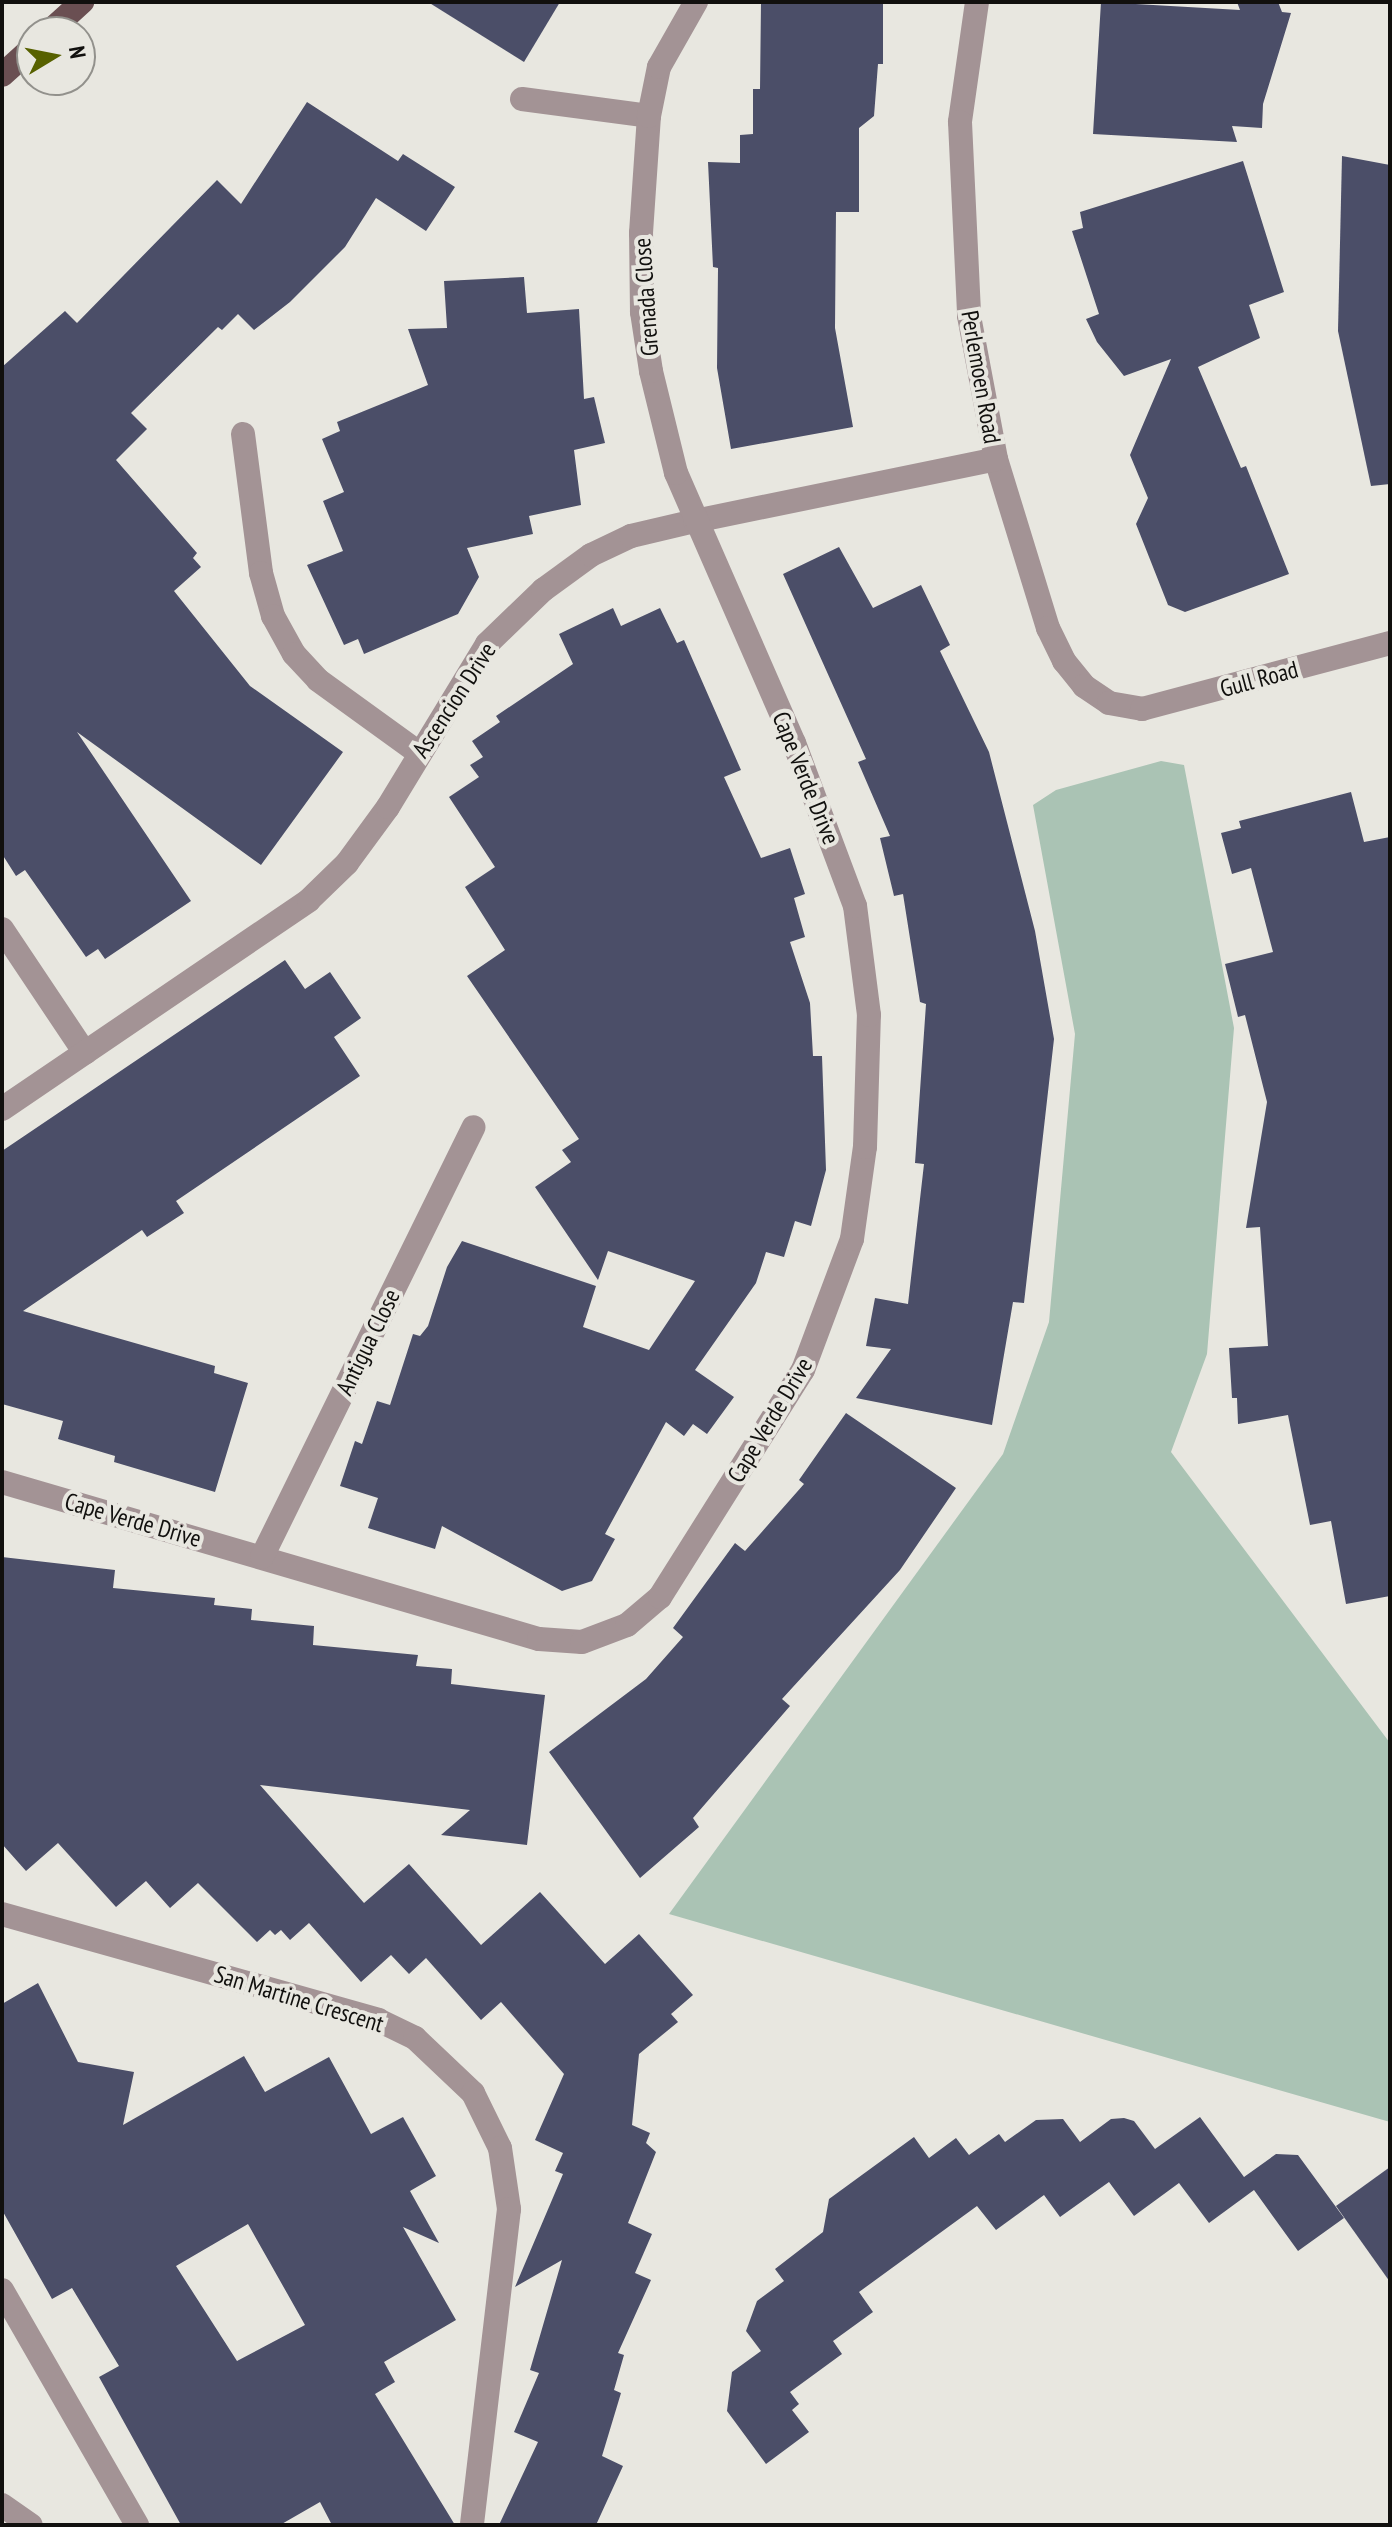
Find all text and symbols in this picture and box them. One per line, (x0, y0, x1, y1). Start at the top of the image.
north arrow (16, 16, 96, 96)
text: N (63, 44, 92, 60)
street label: Grenada Close (628, 237, 664, 357)
street label: Perlemoen Road (955, 308, 1007, 446)
street label: Ascencion Drive (406, 637, 502, 763)
street label: Gull Road (1217, 655, 1301, 703)
street label: Cape Verde Drive (766, 707, 846, 849)
street label: Antigua Close (330, 1284, 406, 1400)
street label: Cape Verde Drive (721, 1352, 819, 1488)
street label: Cape Verde Drive (61, 1487, 205, 1553)
street label: San Martine Crescent (211, 1960, 387, 2038)

